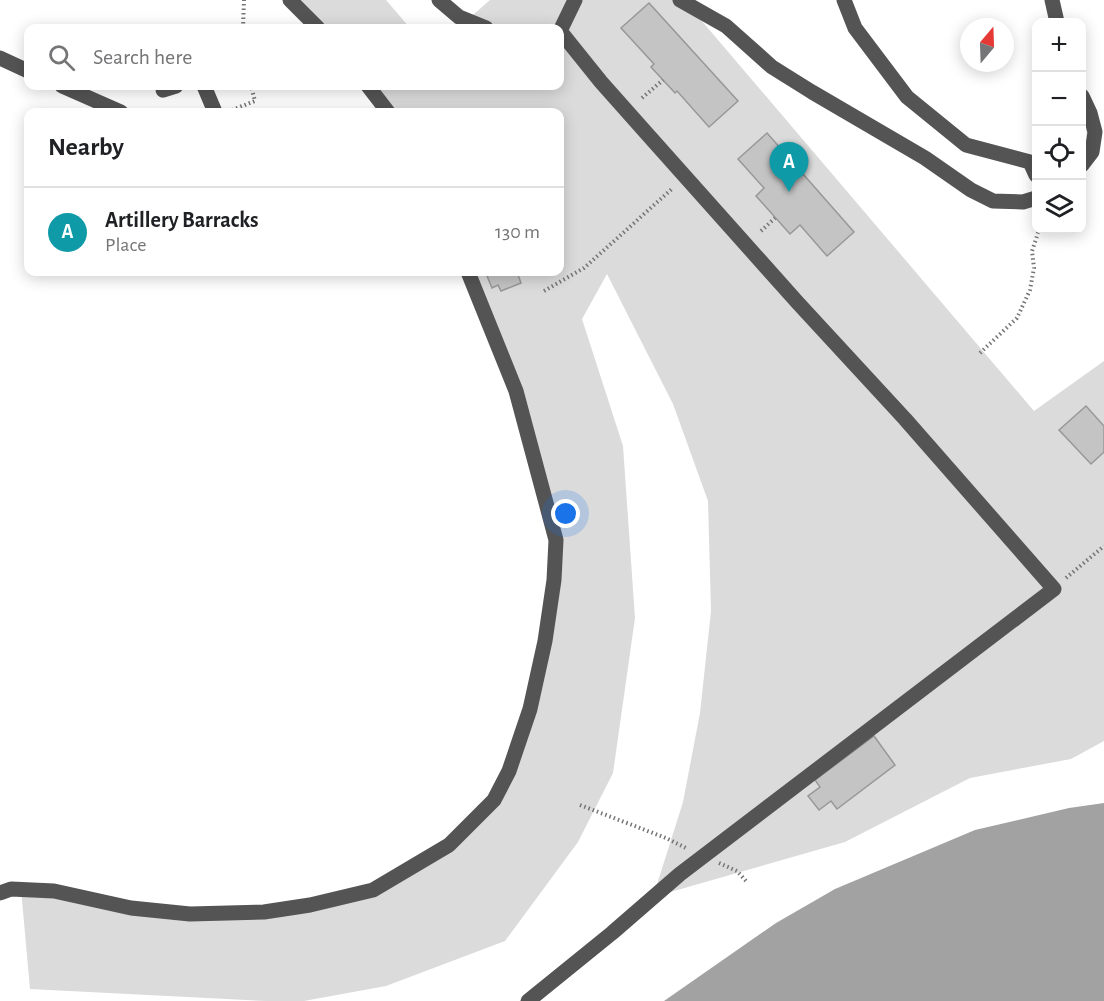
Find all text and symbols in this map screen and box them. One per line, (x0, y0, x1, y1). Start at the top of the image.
north arrow (960, 18, 1014, 72)
map controls (1032, 18, 1086, 234)
button: + (1032, 18, 1086, 72)
search box (24, 24, 564, 90)
icon: search (45, 41, 78, 74)
text: Search here (93, 46, 192, 68)
button: − (1032, 72, 1086, 126)
button: locate (1032, 126, 1086, 180)
text: Nearby (48, 134, 124, 160)
pin: A (770, 142, 808, 192)
button: layers (1032, 180, 1086, 234)
text: Artillery Barracks (105, 209, 258, 231)
text: A (62, 222, 74, 242)
text: 130 m (495, 222, 540, 242)
text: Place (105, 235, 146, 255)
your location (551, 499, 580, 528)

